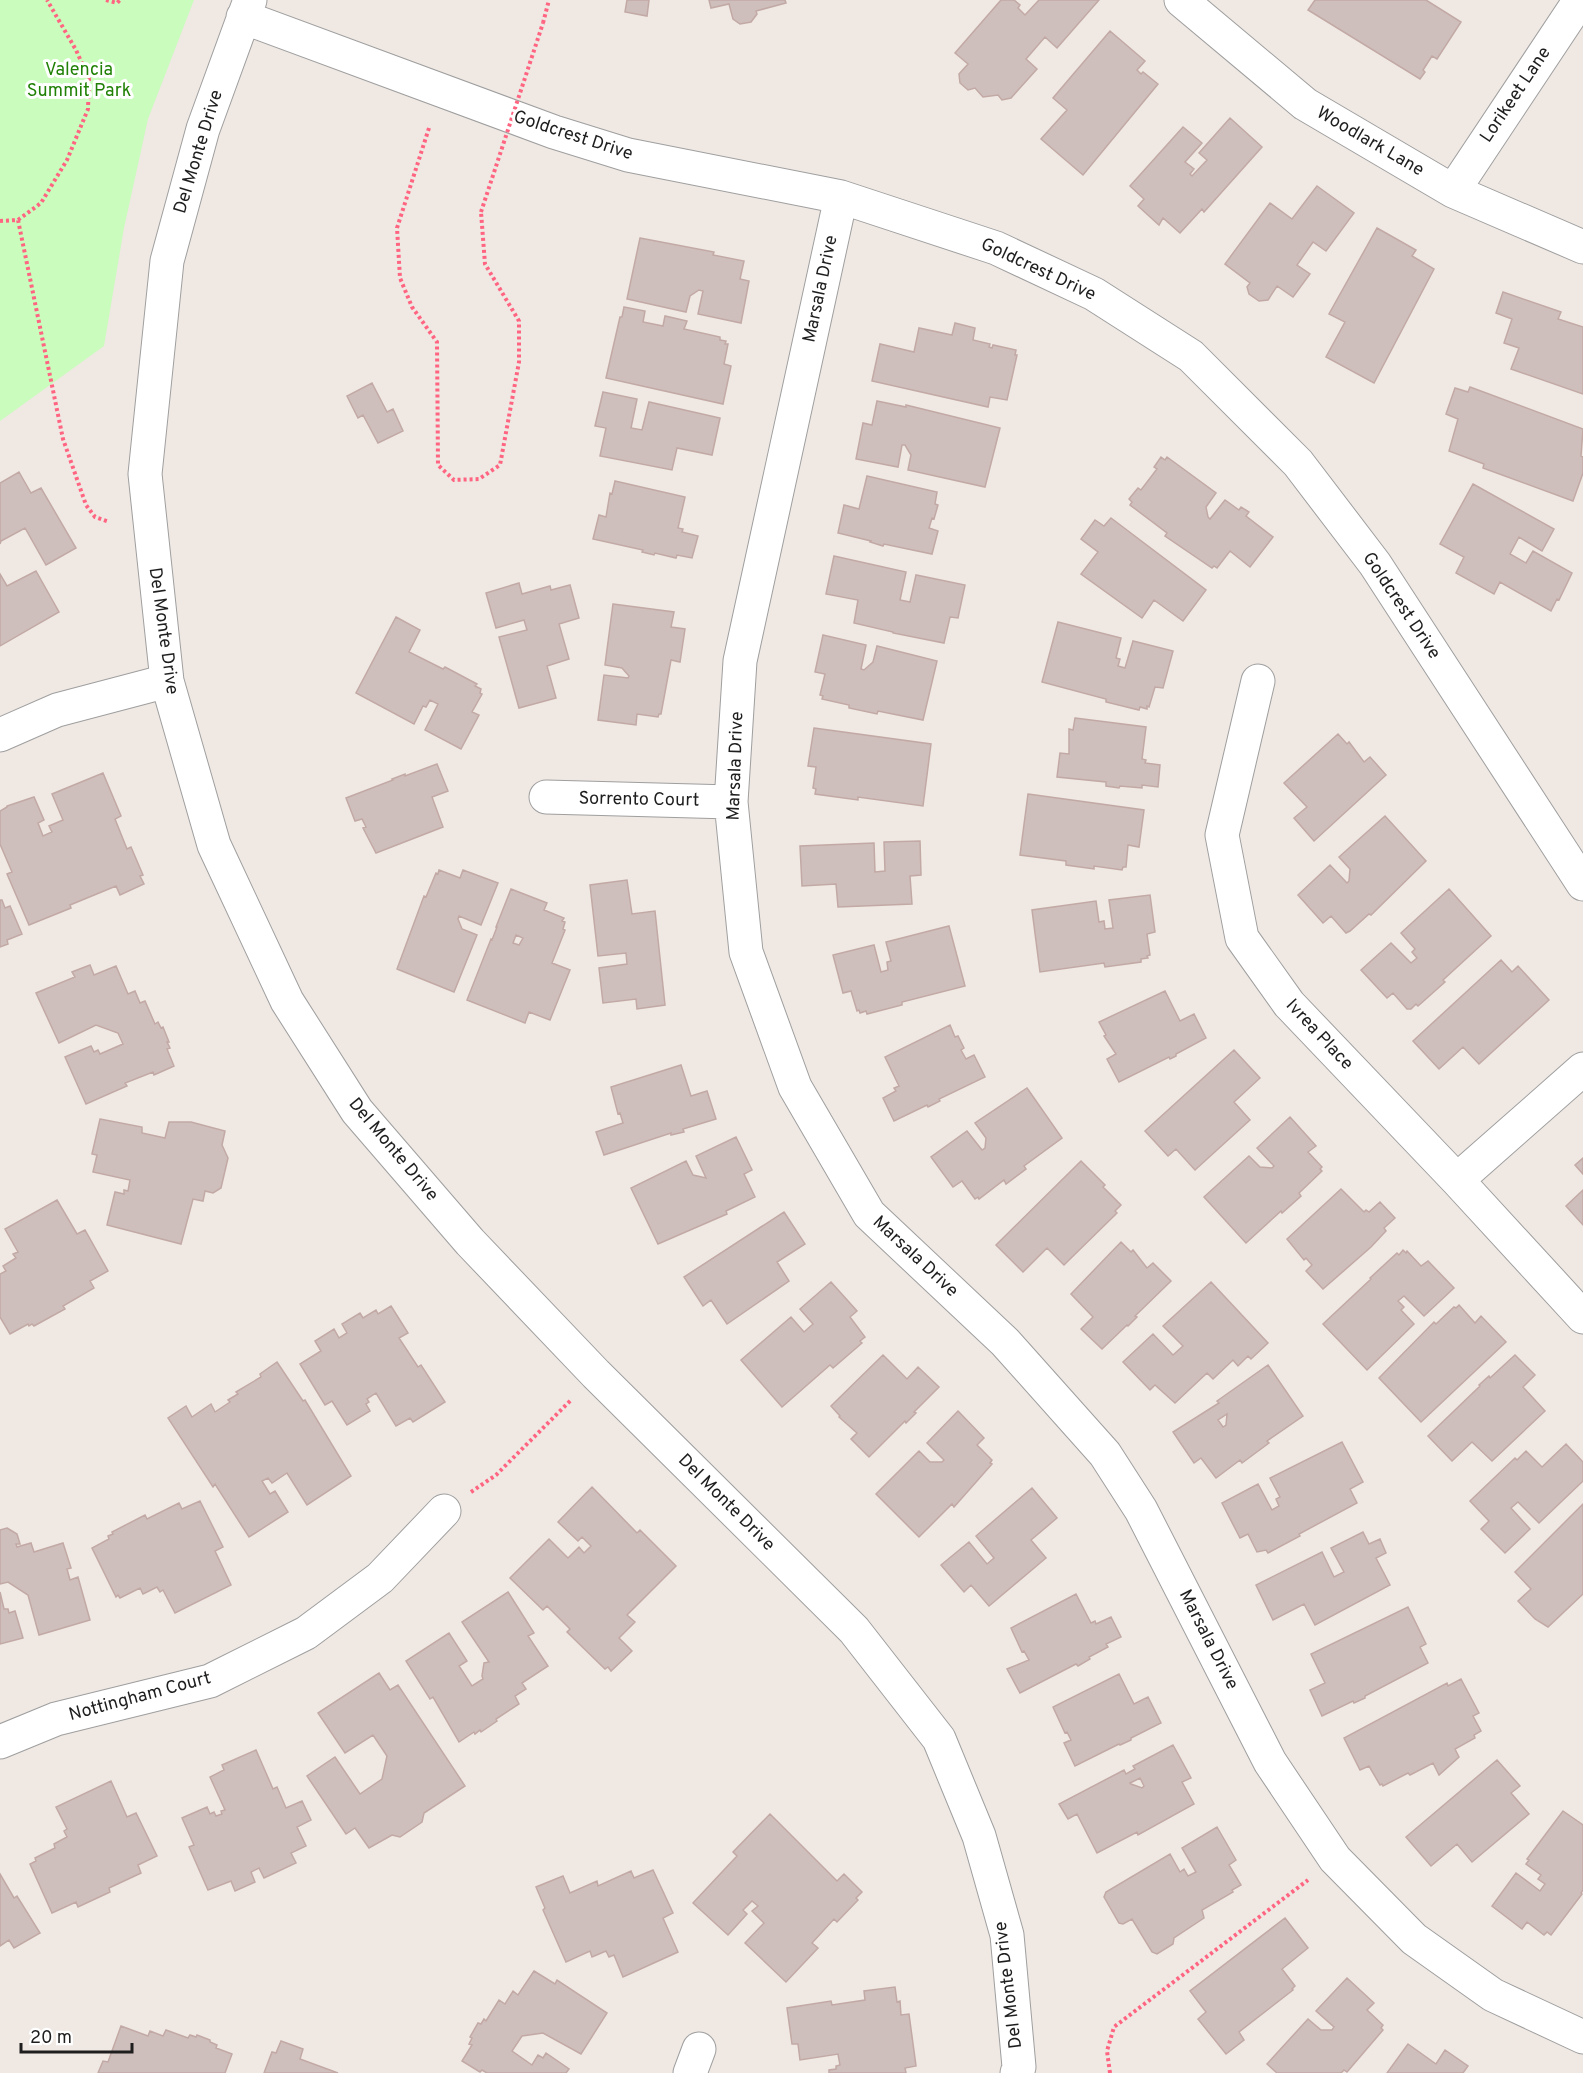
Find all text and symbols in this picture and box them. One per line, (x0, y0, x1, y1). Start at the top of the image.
street label: Lorikeet Lane (1475, 43, 1557, 147)
park label: Valencia Summit Park (27, 59, 131, 103)
street label: Del Monte Drive (169, 87, 229, 217)
street label: Woodlark Lane (1312, 102, 1428, 182)
street label: Goldcrest Drive (510, 106, 636, 166)
street label: Marsala Drive (798, 233, 844, 345)
street label: Goldcrest Drive (977, 233, 1099, 307)
street label: Goldcrest Drive (1357, 548, 1445, 664)
street label: Del Monte Drive (143, 566, 183, 696)
street label: Marsala Drive (723, 711, 749, 821)
street label: Sorrento Court (578, 787, 700, 813)
street label: Ivrea Place (1280, 995, 1358, 1075)
street label: Del Monte Drive (343, 1093, 443, 1207)
street label: Marsala Drive (867, 1211, 963, 1303)
street label: Del Monte Drive (673, 1450, 779, 1556)
street label: Marsala Drive (1173, 1586, 1243, 1694)
street label: Nottingham Court (66, 1667, 214, 1727)
street label: Del Monte Drive (990, 1920, 1028, 2050)
scale bar (21, 2016, 132, 2054)
text: 20 m (30, 2027, 72, 2050)

